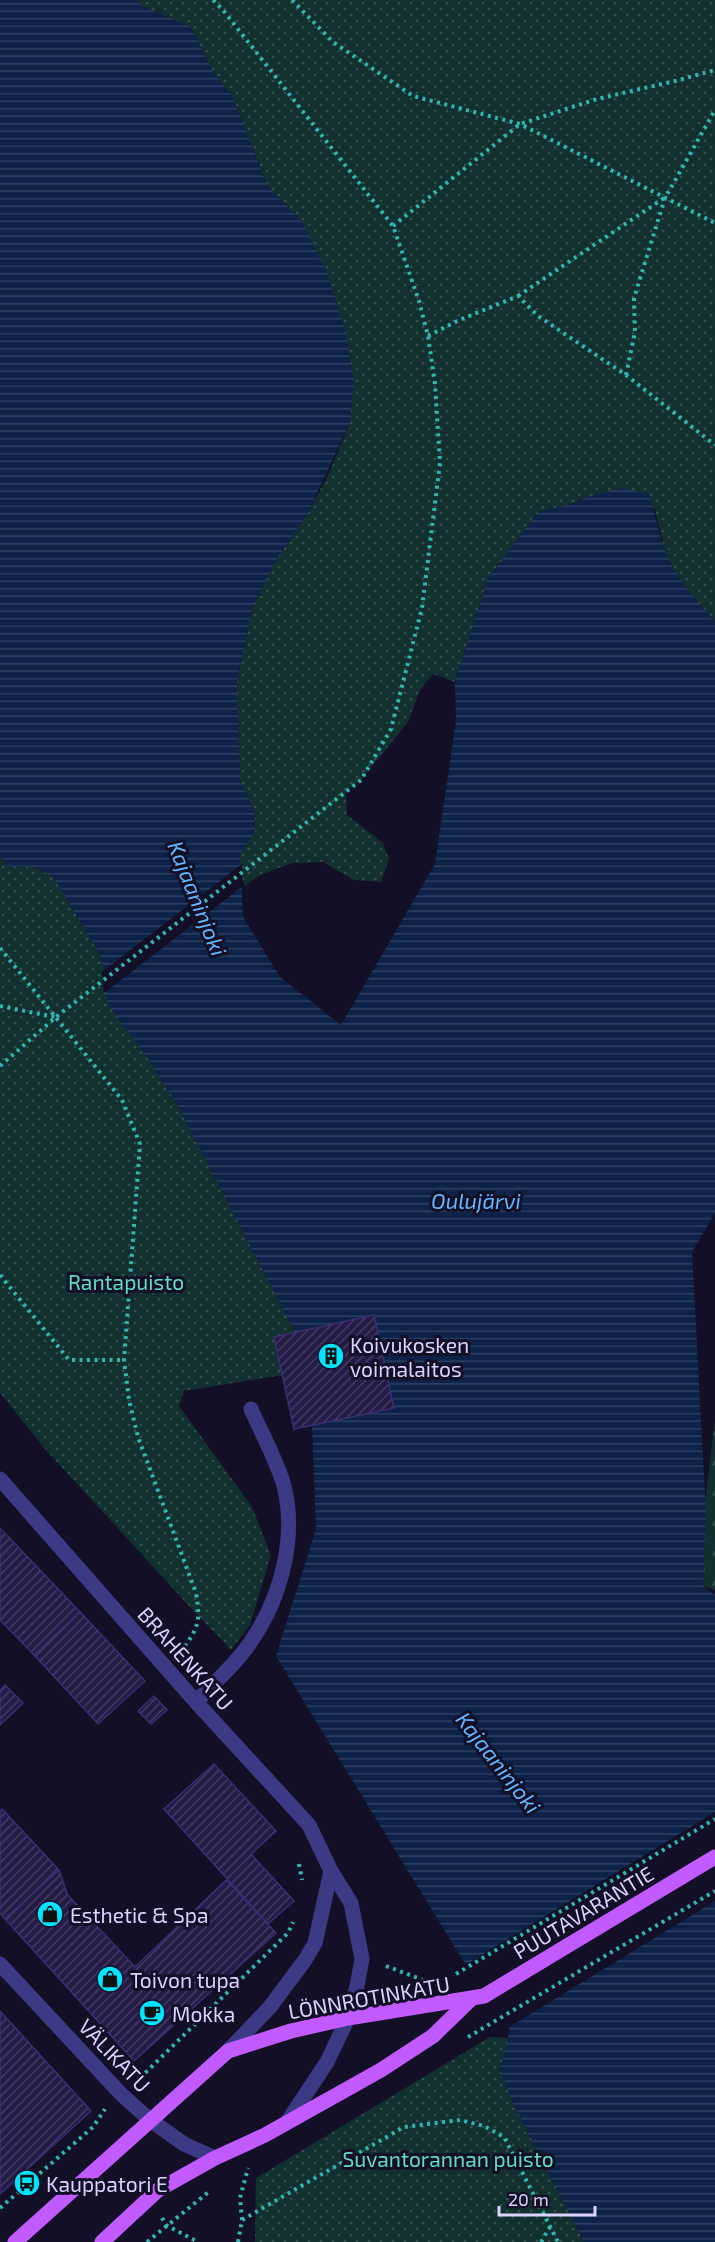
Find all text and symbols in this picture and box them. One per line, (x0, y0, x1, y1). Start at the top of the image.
water label: Kajaaninjoki (162, 837, 233, 960)
water label: Oulujärvi (431, 1187, 521, 1214)
park label: Rantapuisto (68, 1269, 184, 1294)
place label: Koivukosken voimalaitos (350, 1332, 469, 1381)
building icon: Koivukosken voimalaitos (316, 1341, 346, 1371)
street label: BRAHENKATU (133, 1601, 239, 1715)
water label: Kajaaninjoki (451, 1706, 547, 1818)
street label: PUUTAVARANTIE (508, 1860, 658, 1964)
shop icon: Esthetic & Spa (35, 1899, 65, 1929)
place label: Esthetic & Spa (70, 1902, 208, 1927)
shop icon: Toivon tupa (95, 1964, 125, 1994)
place label: Toivon tupa (130, 1967, 240, 1992)
street label: LÖNNROTINKATU (286, 1970, 452, 2024)
cafe icon: Mokka (137, 1998, 167, 2028)
place label: Mokka (172, 2001, 235, 2026)
street label: VÄLIKATU (74, 2013, 156, 2097)
park label: Suvantorannan puisto (342, 2146, 554, 2171)
bus stop icon: Kauppatori E (12, 2168, 42, 2198)
place label: Kauppatori E (46, 2171, 168, 2196)
scale bar (499, 2179, 595, 2217)
text: 20 m (508, 2188, 549, 2210)

